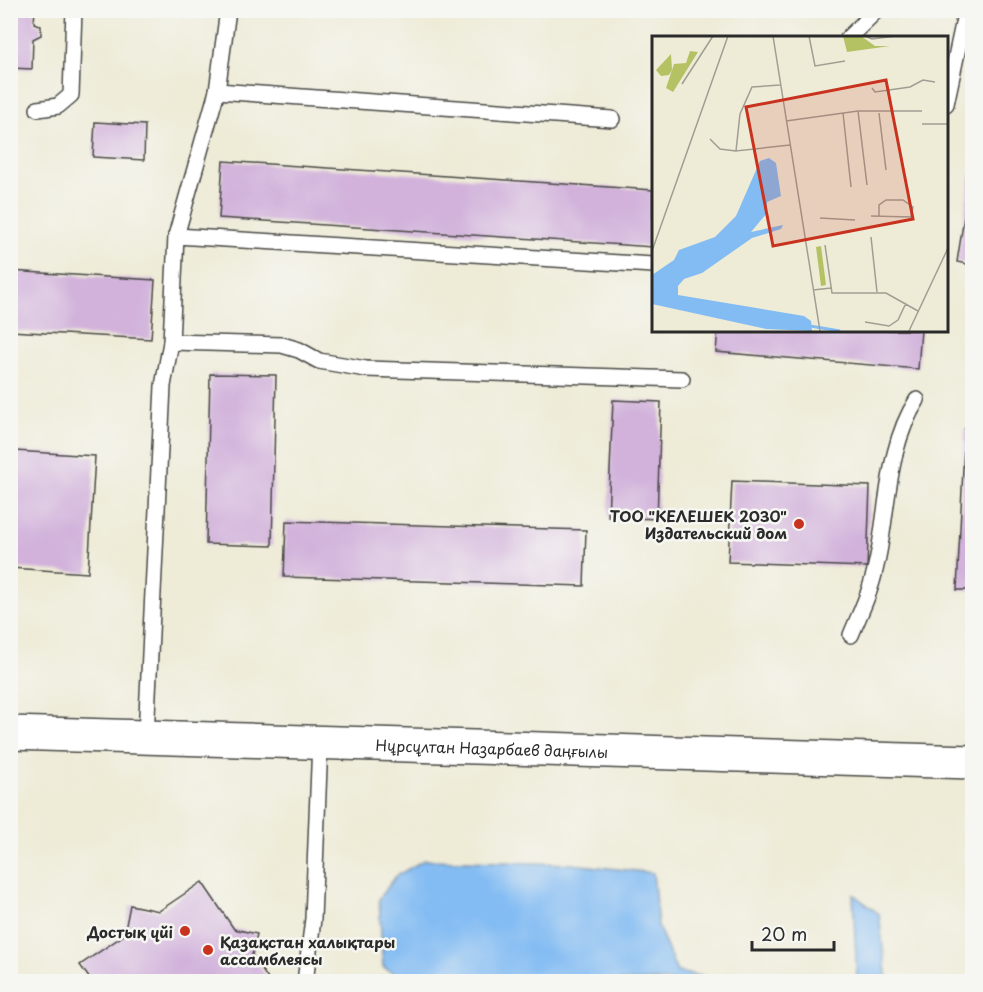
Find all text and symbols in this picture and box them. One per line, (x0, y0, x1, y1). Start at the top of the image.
inset map (652, 36, 947, 332)
place label: ТОО "КЕЛЕШЕК 2030" Издательский дом (610, 504, 787, 544)
marker: ТОО "КЕЛЕШЕК 2030" Издательский дом (792, 517, 806, 531)
street label: Нұрсұлтан Назарбаев даңғылы (375, 733, 608, 763)
scale bar (752, 914, 834, 952)
place label: Достық үйі (86, 920, 173, 943)
text: 20 m (761, 920, 807, 947)
marker: Достық үйі (178, 924, 192, 938)
place label: Қазақстан халықтары ассамблеясы (220, 930, 395, 970)
marker: Қазақстан халықтары ассамблеясы (201, 943, 215, 957)

